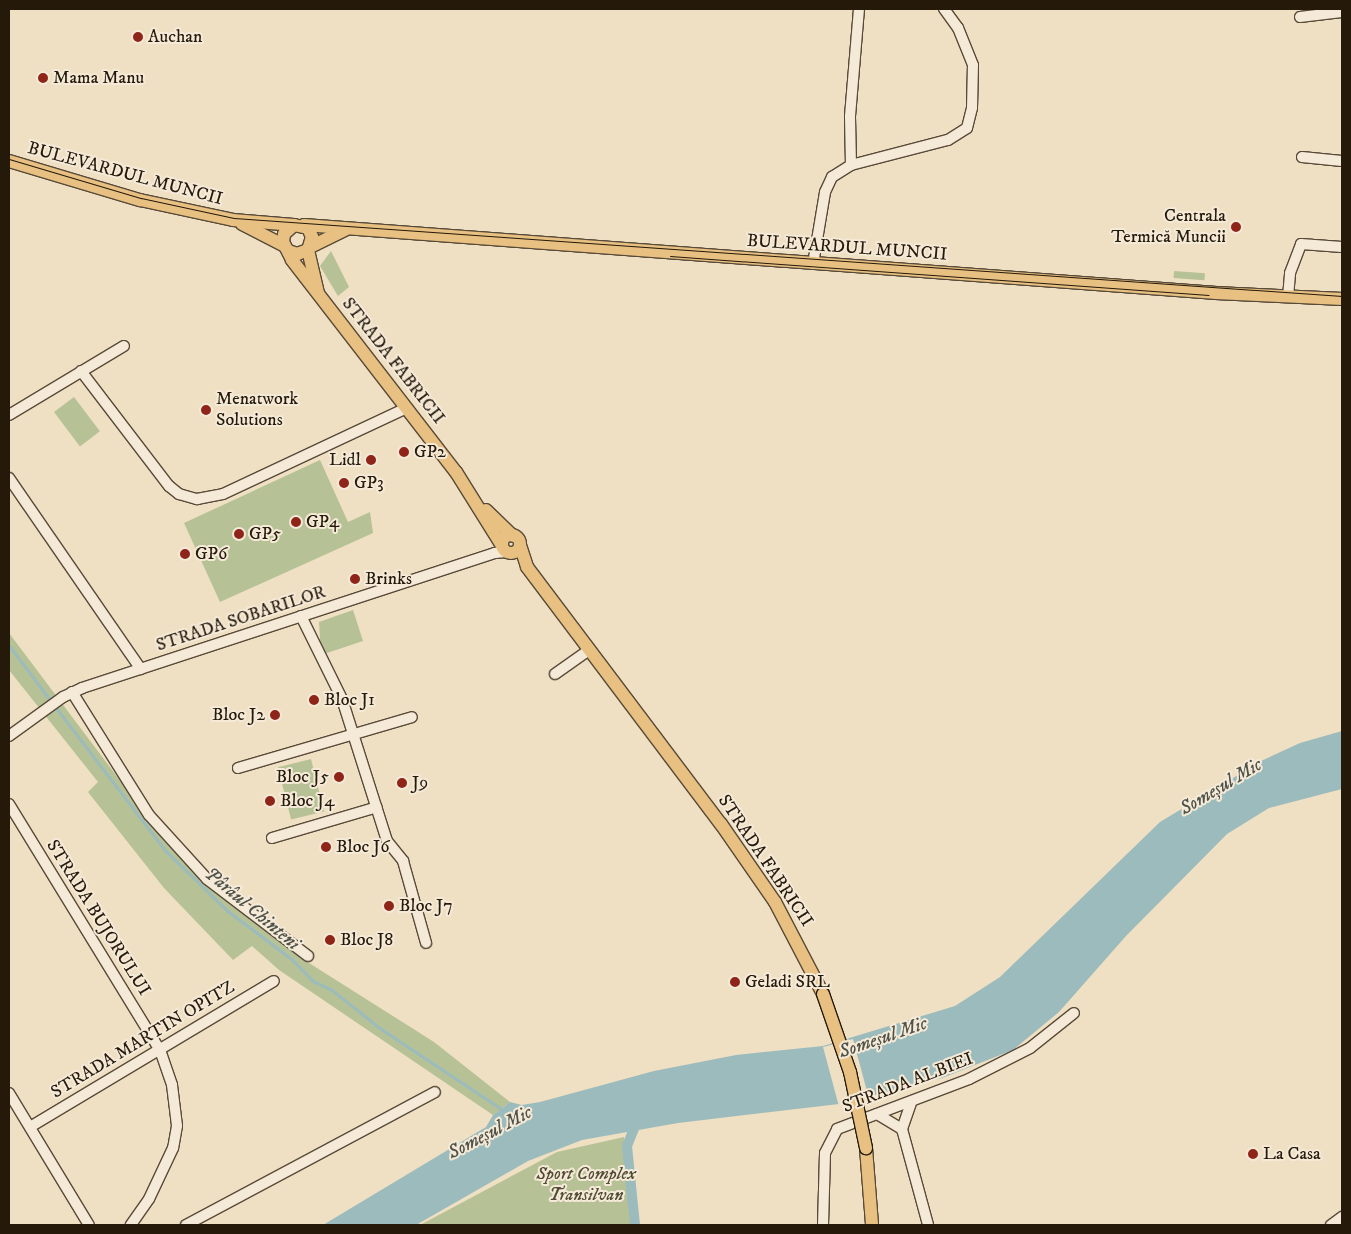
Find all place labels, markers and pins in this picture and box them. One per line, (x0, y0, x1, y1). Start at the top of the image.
place label: Auchan (148, 26, 202, 48)
marker: Auchan (132, 31, 144, 43)
place label: Mama Manu (53, 67, 144, 89)
marker: Mama Manu (37, 72, 49, 84)
place label: Centrala Termică Muncii (1111, 206, 1226, 248)
marker: Centrala Termică Muncii (1230, 221, 1242, 233)
place label: Menatwork Solutions (216, 389, 298, 432)
marker: Menatwork Solutions (200, 404, 212, 416)
place label: GP2 (414, 441, 446, 463)
marker: GP2 (398, 446, 410, 458)
place label: Lidl (329, 449, 361, 471)
marker: Lidl (365, 454, 377, 466)
place label: GP3 (354, 472, 384, 494)
marker: GP3 (338, 477, 350, 489)
place label: GP4 (306, 511, 339, 533)
marker: GP4 (290, 516, 302, 528)
place label: GP5 (249, 523, 281, 545)
marker: GP5 (233, 528, 245, 540)
place label: GP6 (195, 543, 227, 565)
marker: GP6 (179, 548, 191, 560)
place label: Brinks (365, 568, 412, 590)
marker: Brinks (349, 573, 361, 585)
place label: Bloc J1 (324, 689, 375, 711)
marker: Bloc J1 (308, 694, 320, 706)
place label: Bloc J2 (212, 704, 265, 726)
marker: Bloc J2 (269, 709, 281, 721)
place label: Bloc J5 (276, 766, 329, 788)
marker: Bloc J5 (333, 771, 345, 783)
place label: J9 (412, 772, 428, 794)
marker: J9 (396, 777, 408, 789)
place label: Bloc J4 (280, 790, 335, 812)
marker: Bloc J4 (264, 795, 276, 807)
place label: Bloc J6 (336, 836, 390, 858)
marker: Bloc J6 (320, 841, 332, 853)
place label: Bloc J7 (399, 895, 453, 917)
marker: Bloc J7 (383, 900, 395, 912)
place label: Bloc J8 (340, 929, 393, 951)
marker: Bloc J8 (324, 934, 336, 946)
place label: Geladi SRL (745, 971, 830, 993)
marker: Geladi SRL (729, 976, 741, 988)
place label: La Casa (1263, 1143, 1321, 1165)
marker: La Casa (1247, 1148, 1259, 1160)

